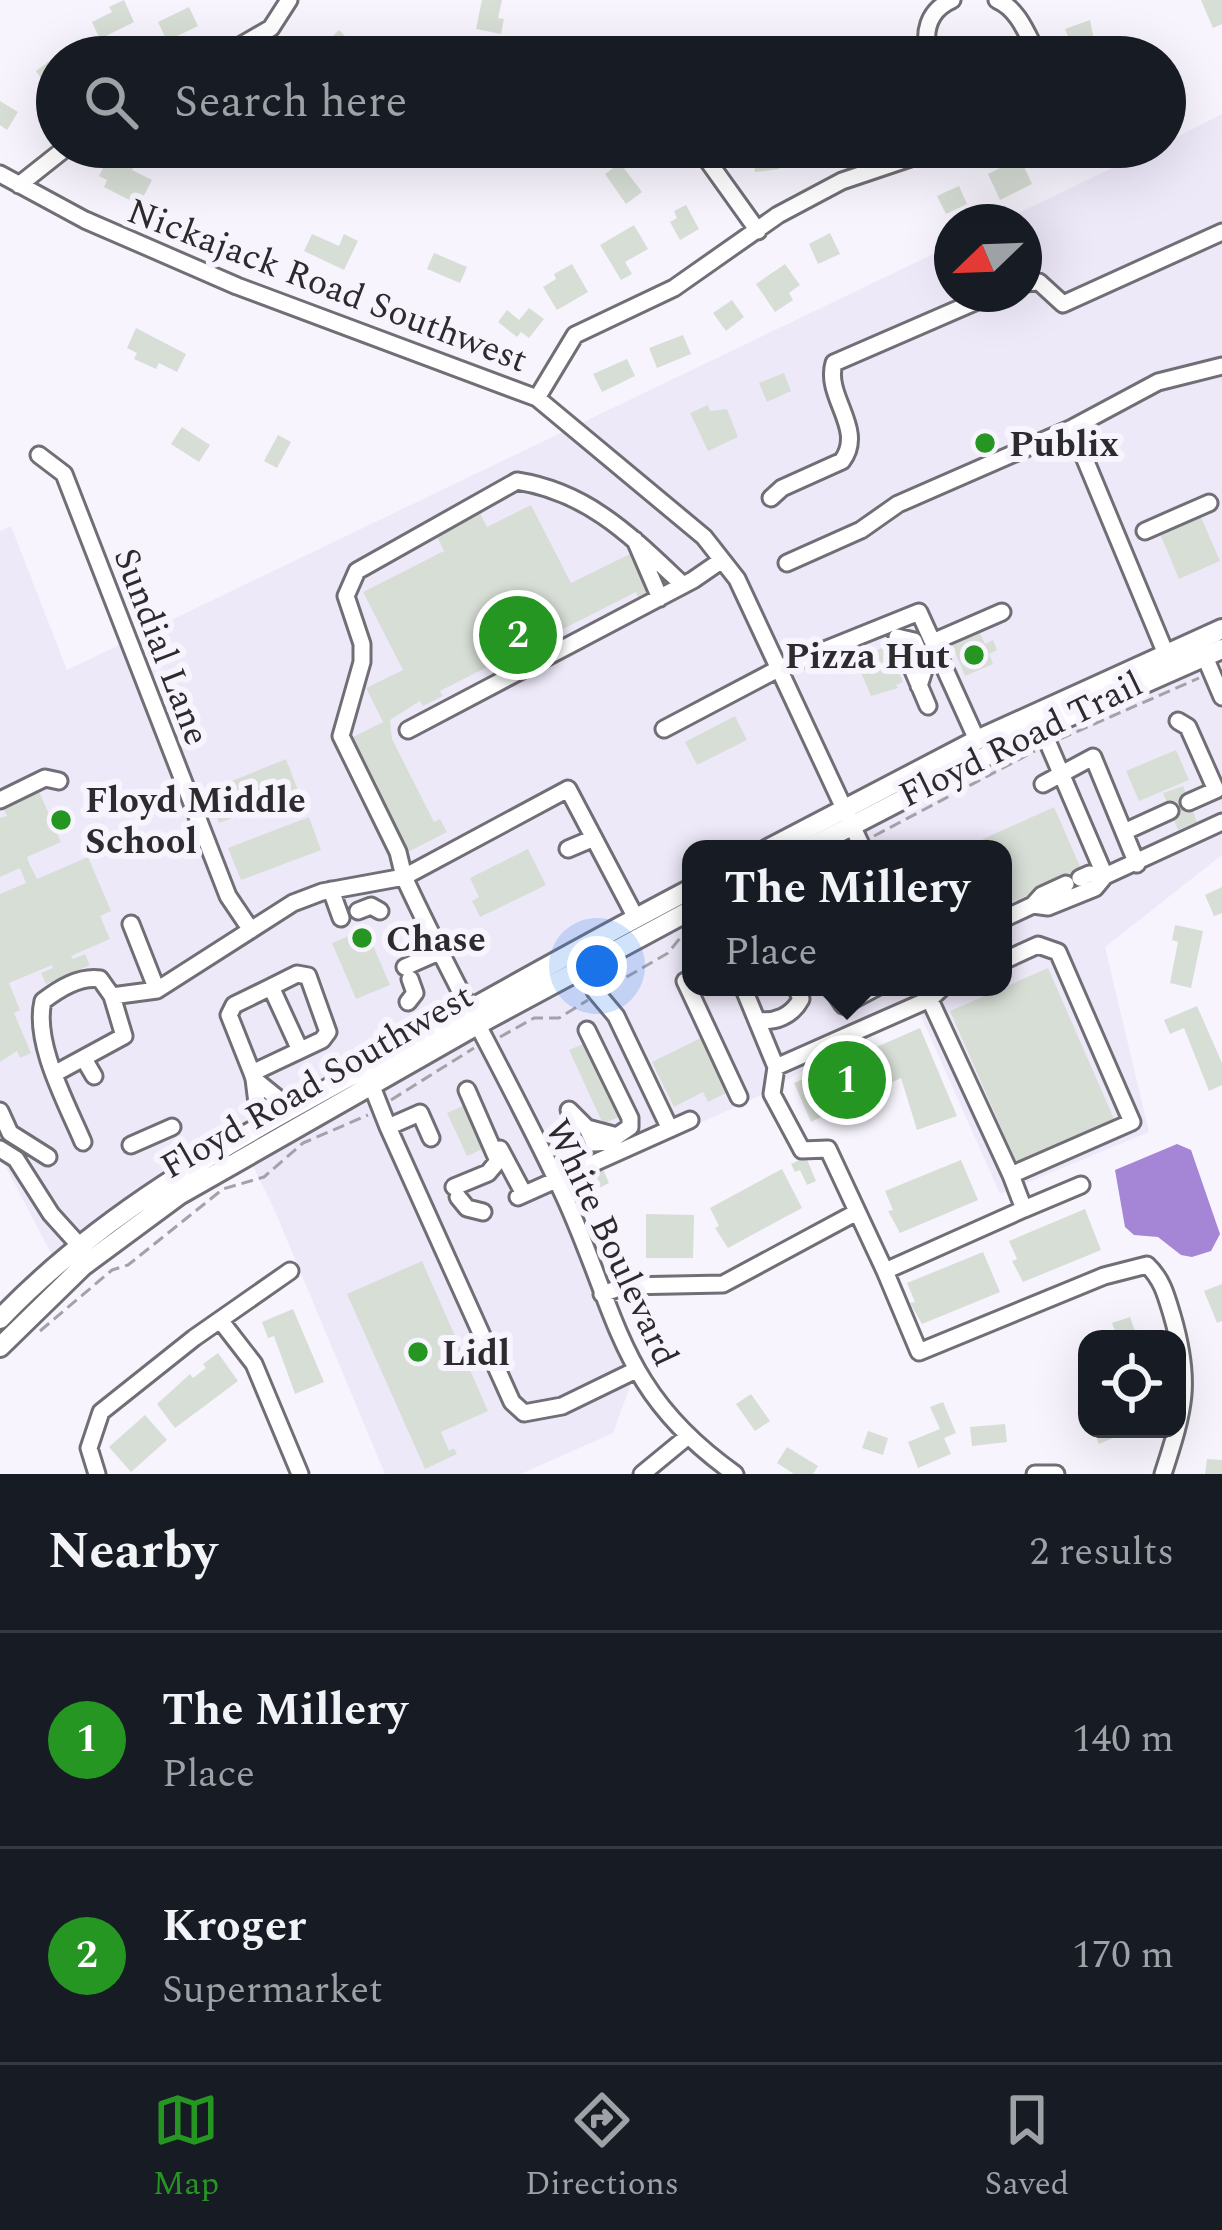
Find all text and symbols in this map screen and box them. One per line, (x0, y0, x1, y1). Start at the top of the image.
search box (36, 36, 1186, 168)
text: Search here (174, 68, 407, 137)
icon: search (78, 69, 144, 135)
street label: Nickajack Road Southwest (119, 184, 535, 388)
north arrow (934, 204, 1042, 312)
place label: Publix (1009, 418, 1119, 473)
marker: Publix (972, 430, 998, 456)
street label: Sundial Lane (98, 540, 224, 754)
pin: 2 (479, 590, 557, 680)
place label: Pizza Hut (785, 630, 950, 685)
marker: Pizza Hut (961, 642, 987, 668)
street label: Floyd Road Trail (890, 657, 1152, 823)
place label: Floyd Middle School (85, 774, 306, 870)
marker: Floyd Middle School (48, 807, 74, 833)
popup (682, 840, 1012, 996)
text: The Millery (724, 854, 970, 923)
place label: Chase (386, 913, 486, 968)
text: Place (724, 923, 817, 982)
marker: Chase (349, 925, 375, 951)
your location (567, 936, 627, 996)
street label: Floyd Road Southwest (151, 970, 484, 1194)
pin: 1 (808, 1035, 886, 1125)
street label: White Boulevard (529, 1110, 692, 1376)
place label: Lidl (442, 1327, 510, 1382)
map controls (1078, 1330, 1186, 1438)
button: locate (1078, 1330, 1186, 1438)
marker: Lidl (405, 1339, 431, 1365)
text: Nearby (48, 1513, 217, 1591)
text: 2 results (1030, 1523, 1174, 1582)
text: The Millery (162, 1676, 407, 1745)
text: 1 (76, 1710, 98, 1769)
text: 140 m (1072, 1710, 1174, 1769)
text: Place (162, 1745, 255, 1804)
text: Kroger (162, 1892, 306, 1961)
text: 2 (76, 1926, 98, 1985)
text: 170 m (1072, 1926, 1174, 1985)
text: Supermarket (162, 1961, 383, 2020)
tab: Map (153, 2087, 219, 2209)
tab: Directions (525, 2087, 679, 2209)
tab: Saved (985, 2087, 1069, 2209)

